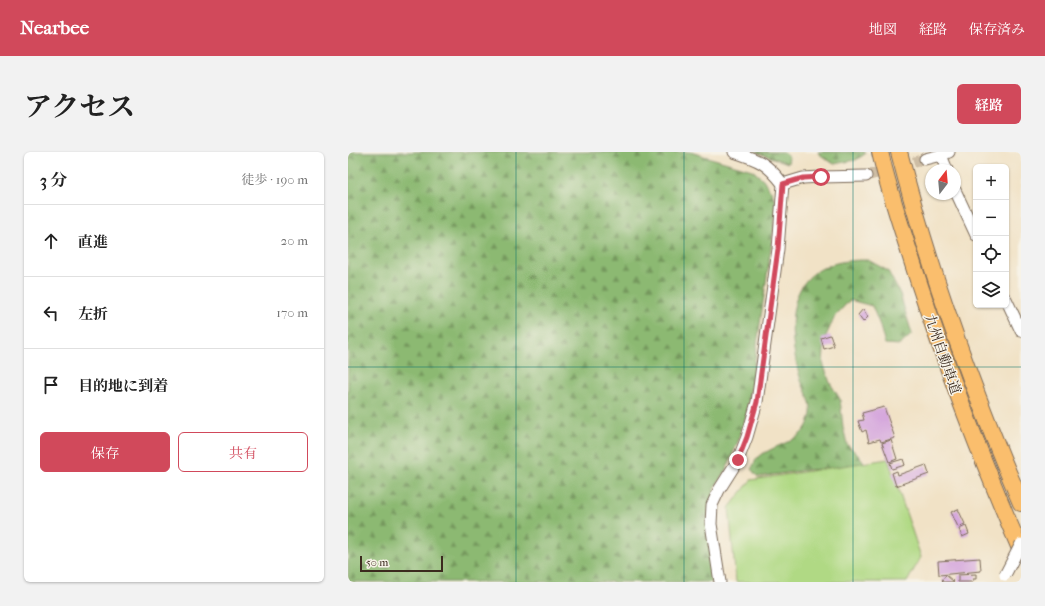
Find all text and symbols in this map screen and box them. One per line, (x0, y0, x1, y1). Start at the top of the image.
text: Nearbee (20, 17, 89, 39)
text: 地図 (869, 21, 897, 38)
text: 経路 (919, 21, 947, 38)
text: 保存済み (969, 21, 1025, 38)
button: 経路 (957, 84, 1021, 124)
text: アクセス (24, 90, 135, 123)
north arrow (925, 164, 961, 200)
map controls (973, 164, 1009, 308)
button: + (973, 164, 1009, 200)
route start (812, 168, 830, 186)
text: 3 分 (40, 170, 68, 190)
text: 徒歩 · 190 m (242, 172, 308, 187)
button: − (973, 200, 1009, 236)
icon: ahead (40, 230, 62, 252)
text: 直進 (78, 233, 108, 251)
text: 20 m (281, 233, 308, 248)
button: locate (973, 236, 1009, 272)
button: layers (973, 272, 1009, 308)
icon: left (40, 302, 62, 324)
text: 左折 (78, 305, 108, 323)
text: 170 m (276, 305, 308, 320)
street label: 九州自動車道 (921, 312, 964, 397)
icon: arrive (40, 374, 62, 396)
text: 目的地に到着 (78, 377, 168, 395)
button: 保存 (40, 432, 170, 472)
button: 共有 (178, 432, 308, 472)
route end (729, 451, 747, 469)
scale bar (360, 554, 443, 573)
text: 50 m (366, 556, 388, 569)

